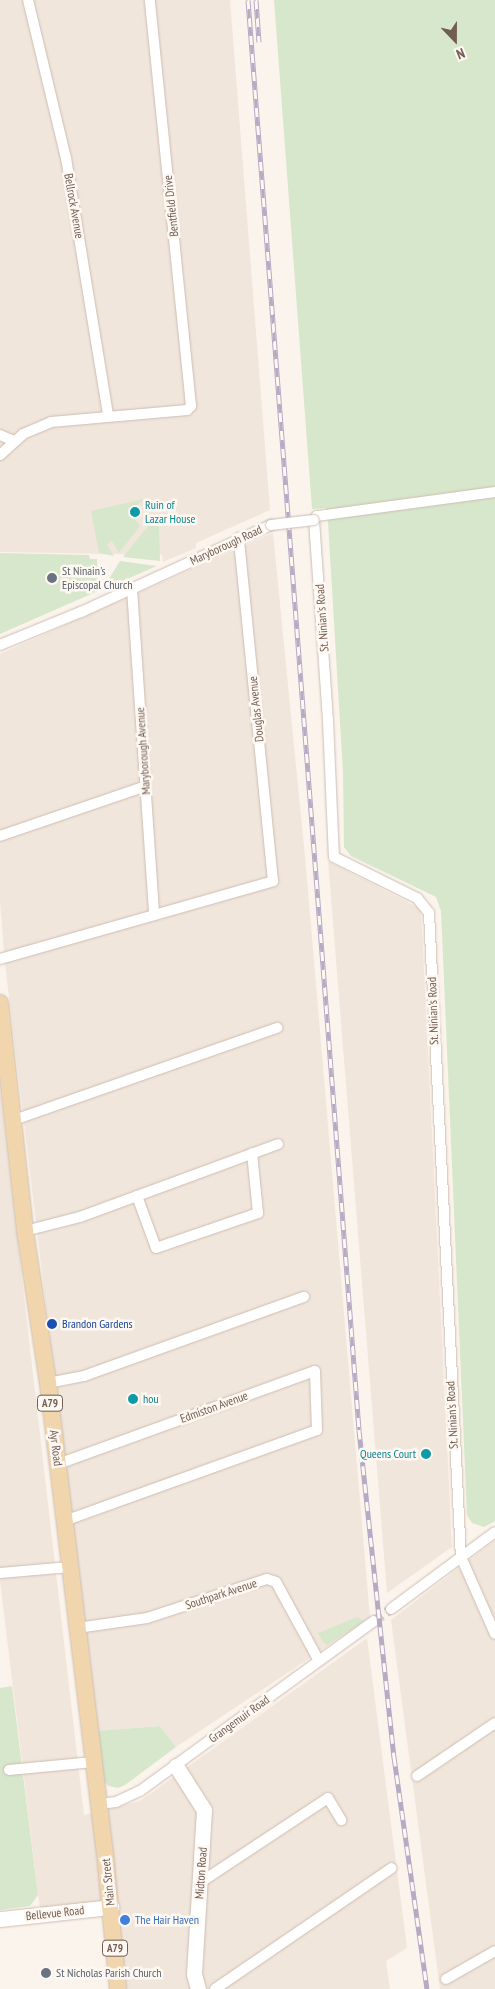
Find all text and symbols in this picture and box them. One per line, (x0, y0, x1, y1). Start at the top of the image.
north arrow (430, 15, 480, 65)
text: N (454, 44, 467, 64)
street label: Bellrock Avenue (61, 172, 87, 240)
street label: Bentfield Drive (161, 175, 181, 237)
place label: Ruin of Lazar House (145, 498, 195, 526)
marker: Ruin of Lazar House (129, 506, 141, 518)
street label: Maryborough Road (188, 522, 264, 568)
place label: St Ninain's Episcopal Church (62, 564, 132, 592)
marker: St Ninain's Episcopal Church (46, 572, 58, 584)
street label: St. Ninian's Road (312, 583, 332, 653)
street label: Douglas Avenue (245, 675, 267, 743)
street label: Maryborough Avenue (133, 707, 153, 795)
street label: St. Ninian's Road (425, 976, 441, 1046)
place label: Brandon Gardens (62, 1317, 133, 1331)
marker: Brandon Gardens (46, 1318, 58, 1330)
street label: St. Ninian's Road (443, 1380, 461, 1450)
street label: Edmiston Avenue (178, 1388, 250, 1426)
place label: hou (143, 1392, 159, 1406)
marker: hou (127, 1393, 139, 1405)
road number: A79 (36, 1395, 64, 1412)
street label: Ayr Road (47, 1429, 65, 1467)
place label: Queens Court (360, 1447, 416, 1461)
marker: Queens Court (420, 1448, 432, 1460)
street label: Southpark Avenue (183, 1576, 259, 1612)
street label: Grangemuir Road (206, 1692, 272, 1746)
street label: Midton Road (192, 1847, 210, 1899)
street label: Main Street (98, 1858, 118, 1906)
street label: Bellevue Road (25, 1903, 85, 1923)
place label: The Hair Haven (135, 1913, 199, 1927)
marker: The Hair Haven (119, 1914, 131, 1926)
road number: A79 (101, 1940, 129, 1956)
place label: St Nicholas Parish Church (56, 1966, 161, 1980)
marker: St Nicholas Parish Church (40, 1967, 52, 1979)

